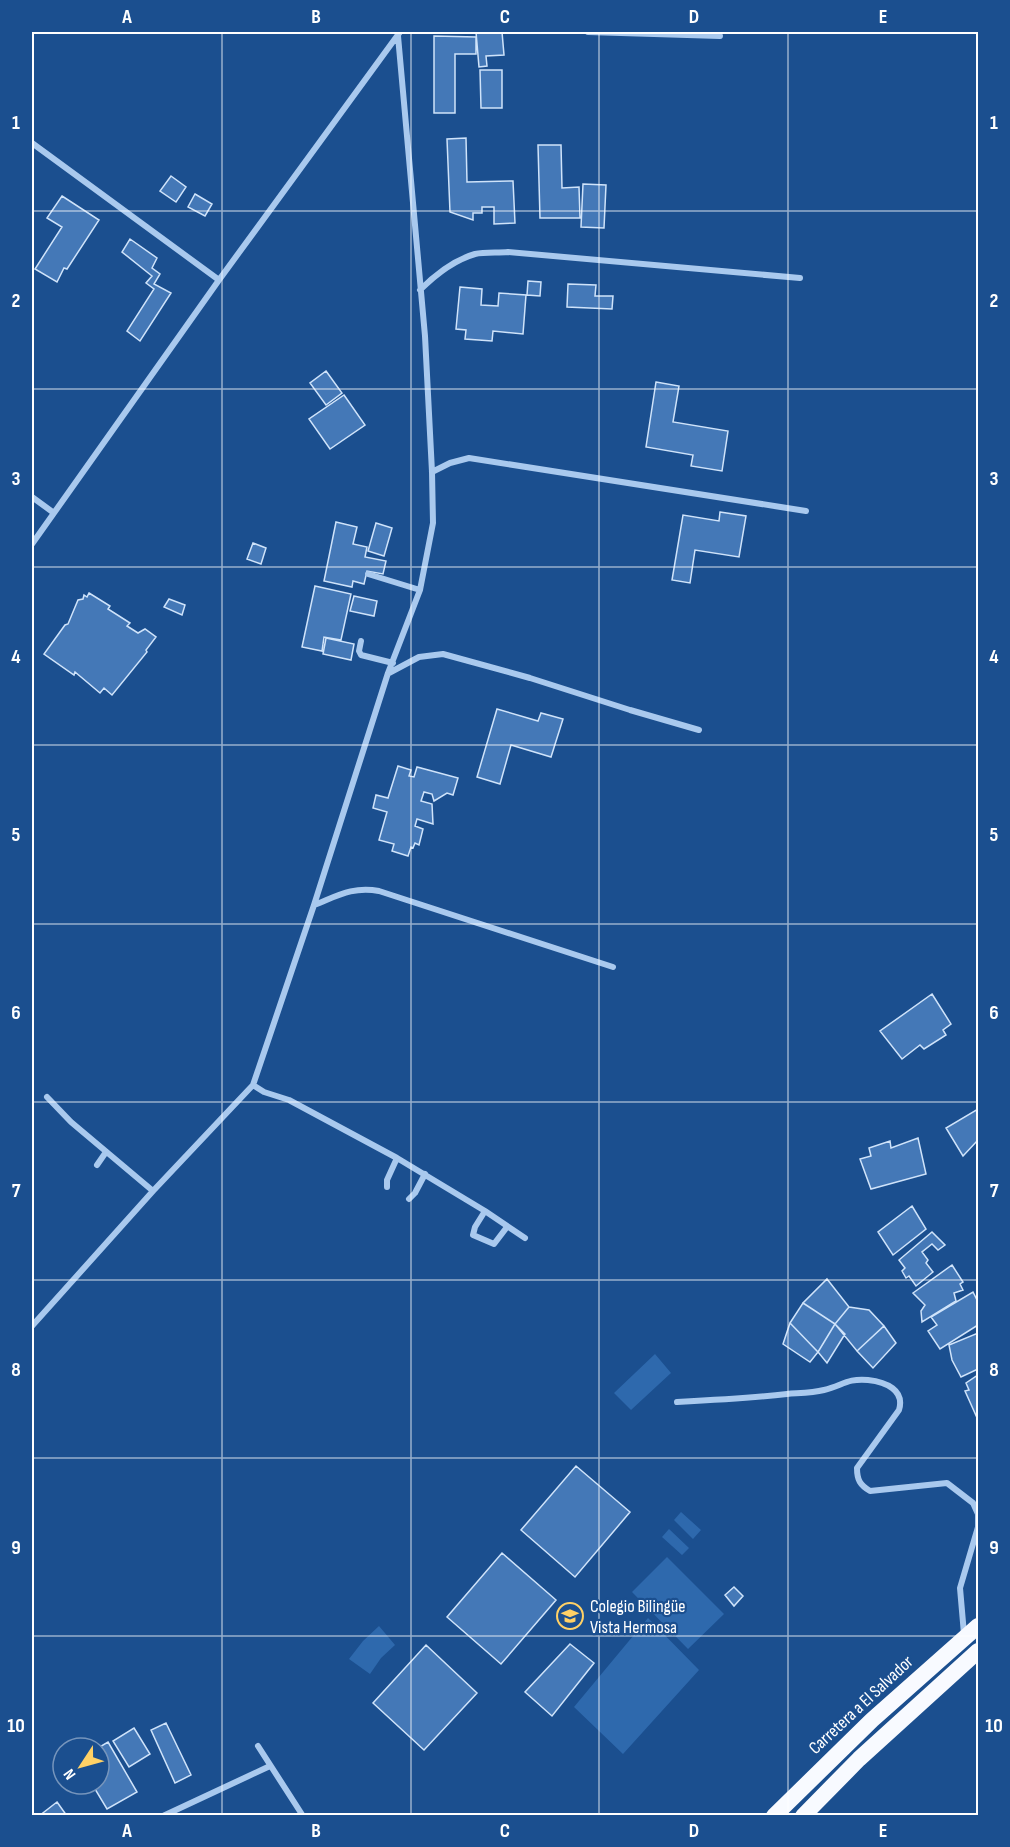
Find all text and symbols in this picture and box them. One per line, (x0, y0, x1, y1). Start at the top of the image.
text: A (121, 5, 132, 29)
text: B (311, 5, 321, 29)
text: C (500, 5, 510, 29)
text: D (689, 5, 699, 29)
text: E (879, 5, 887, 29)
text: 1 (12, 111, 20, 135)
text: 1 (990, 111, 998, 135)
text: 2 (12, 289, 20, 313)
text: 2 (990, 289, 998, 313)
text: 3 (12, 467, 21, 491)
text: 3 (990, 467, 999, 491)
text: 4 (11, 645, 21, 669)
text: 4 (989, 645, 999, 669)
text: 5 (12, 823, 21, 847)
text: 5 (990, 823, 999, 847)
text: 6 (11, 1001, 21, 1025)
text: 6 (989, 1001, 999, 1025)
text: 7 (12, 1179, 21, 1203)
text: 7 (990, 1179, 999, 1203)
text: 8 (11, 1358, 21, 1382)
text: 8 (989, 1358, 999, 1382)
text: 9 (11, 1536, 21, 1560)
text: 9 (989, 1536, 999, 1560)
place label: Colegio Bilingüe Vista Hermosa (590, 1596, 686, 1638)
school or university icon: Colegio Bilingüe Vista Hermosa (555, 1601, 585, 1631)
street label: Carretera a El Salvador (804, 1651, 918, 1759)
text: 10 (7, 1714, 25, 1738)
text: 10 (985, 1714, 1003, 1738)
north arrow (51, 1736, 111, 1796)
text: N (60, 1765, 80, 1783)
text: A (121, 1819, 132, 1843)
text: B (311, 1819, 321, 1843)
text: C (500, 1819, 510, 1843)
text: D (689, 1819, 699, 1843)
text: E (879, 1819, 887, 1843)

